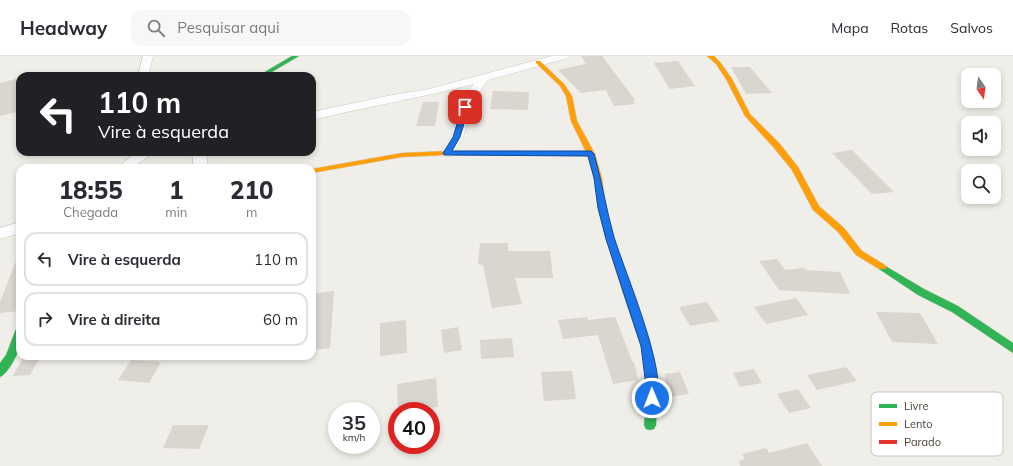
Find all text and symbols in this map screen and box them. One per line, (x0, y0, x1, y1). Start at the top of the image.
search box (131, 10, 411, 46)
text: Headway (20, 16, 107, 40)
icon: search (145, 17, 167, 39)
text: Pesquisar aqui (177, 18, 280, 37)
text: Mapa (831, 19, 869, 37)
text: Rotas (891, 19, 928, 37)
text: Salvos (950, 19, 993, 37)
north arrow (961, 68, 1001, 108)
map controls (961, 68, 1001, 204)
text: 110 m (98, 85, 181, 120)
icon: left (32, 88, 84, 140)
pin (448, 90, 482, 124)
icon: arrive (454, 96, 476, 118)
button: sound (961, 116, 1001, 156)
text: Vire à esquerda (98, 120, 229, 143)
button: search (961, 164, 1001, 204)
text: 18:55 (59, 175, 123, 205)
text: 1 (169, 175, 184, 205)
text: 210 (230, 175, 273, 205)
text: Chegada (63, 204, 118, 220)
text: min (165, 204, 187, 220)
text: m (246, 204, 257, 220)
icon: left (34, 248, 56, 270)
text: Vire à esquerda (68, 250, 181, 269)
text: 110 m (254, 250, 298, 269)
icon: right (34, 308, 56, 330)
text: Vire à direita (68, 310, 160, 329)
text: 60 m (263, 310, 298, 329)
position arrow (631, 377, 673, 419)
legend (871, 392, 1003, 456)
text: Livre (904, 399, 928, 413)
speed limit sign: 40 (388, 402, 440, 454)
text: 35 (342, 410, 366, 435)
text: Lento (904, 417, 932, 431)
text: km/h (343, 431, 365, 444)
text: Parado (904, 435, 941, 449)

